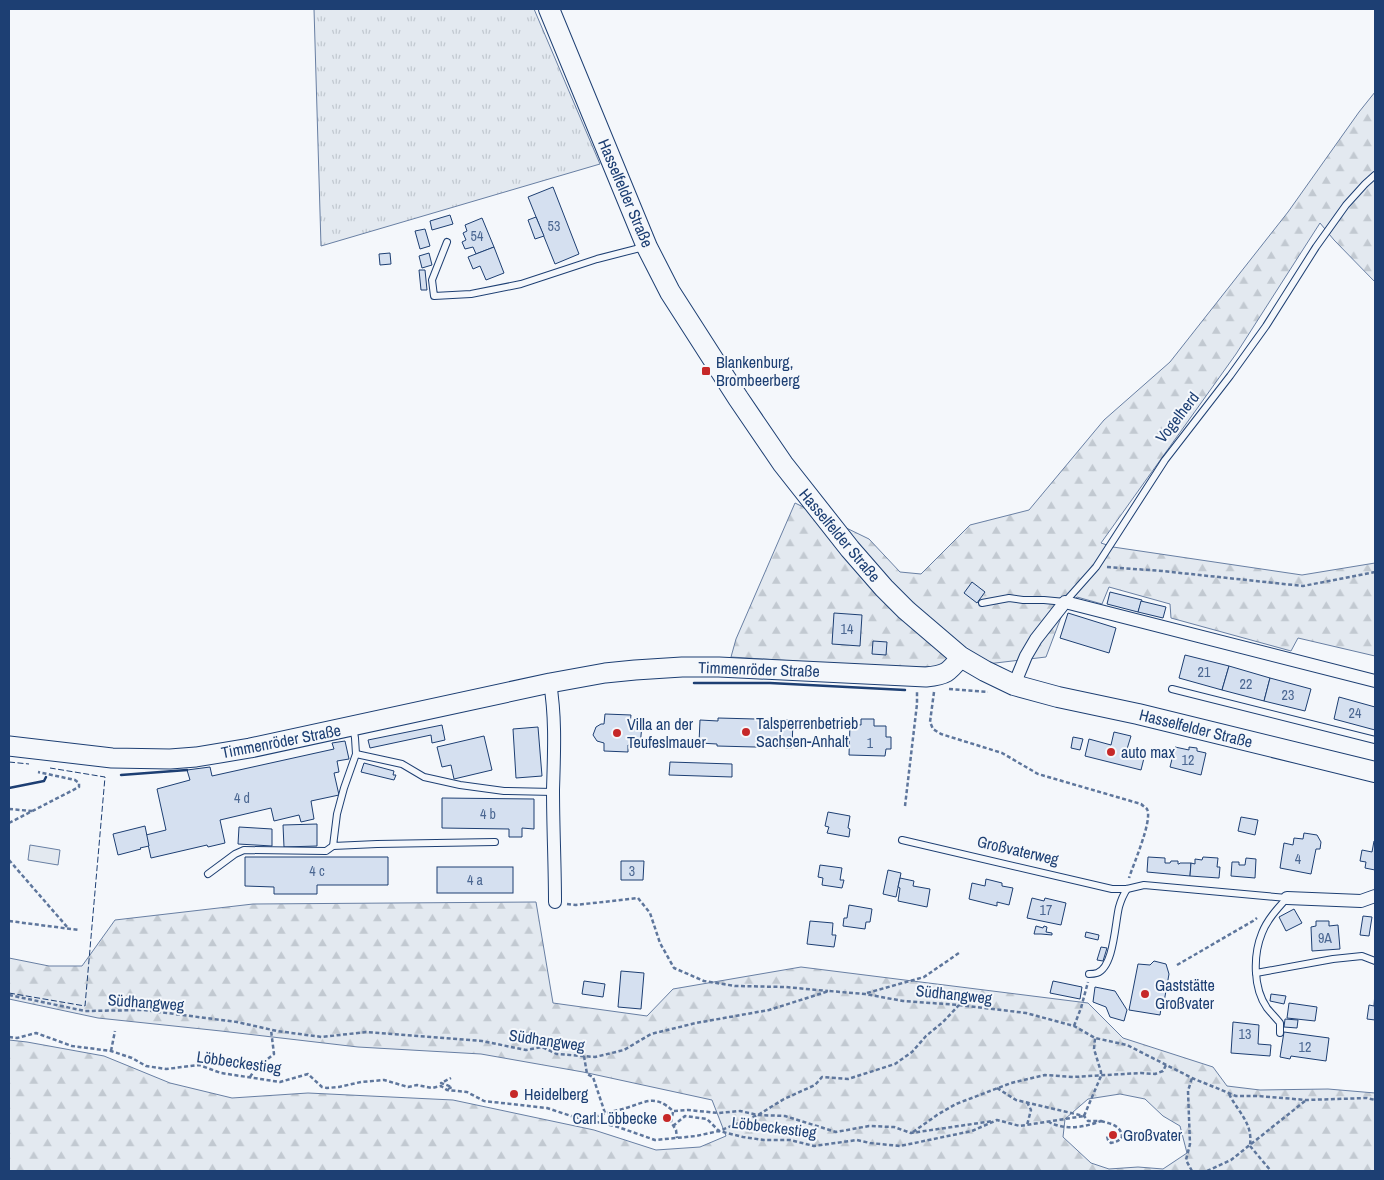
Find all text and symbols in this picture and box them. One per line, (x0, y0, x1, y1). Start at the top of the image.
street label: Hasselfelder Straße (593, 135, 659, 251)
house number: 53 (548, 217, 560, 235)
house number: 54 (471, 227, 484, 245)
place label: Blankenburg, Brombeerberg (716, 351, 801, 391)
marker: Blankenburg, Brombeerberg (700, 365, 712, 377)
street label: Vogelherd (1150, 387, 1204, 447)
street label: Hasselfelder Straße (794, 484, 886, 586)
house number: 14 (841, 620, 854, 638)
street label: Timmenröder Straße (698, 656, 820, 682)
house number: 21 (1198, 663, 1211, 681)
house number: 22 (1240, 675, 1252, 693)
house number: 23 (1282, 686, 1294, 704)
street label: Hasselfelder Straße (1137, 703, 1255, 753)
house number: 24 (1349, 704, 1362, 722)
place label: Talsperrenbetrieb Sachsen-Anhalt (756, 712, 858, 752)
place label: Villa an der Teufeslmauer (627, 713, 706, 753)
street label: Timmenröder Straße (219, 719, 343, 763)
marker: Talsperrenbetrieb Sachsen-Anhalt (740, 726, 752, 738)
marker: Villa an der Teufeslmauer (611, 727, 623, 739)
house number: 1 (867, 734, 874, 752)
place label: auto max (1121, 741, 1175, 763)
marker: auto max (1105, 746, 1117, 758)
house number: 12 (1182, 751, 1194, 769)
house number: 4 d (234, 789, 250, 807)
house number: 4 b (480, 805, 496, 823)
street label: Großvaterweg (975, 830, 1062, 870)
house number: 4 (1295, 850, 1302, 868)
house number: 4 c (309, 862, 325, 880)
house number: 3 (629, 862, 635, 880)
house number: 4 a (467, 871, 484, 889)
house number: 17 (1040, 901, 1052, 919)
house number: 9A (1318, 929, 1332, 947)
place label: Gaststätte Großvater (1155, 974, 1215, 1014)
street label: Südhangweg (915, 979, 994, 1009)
street label: Südhangweg (107, 988, 186, 1016)
marker: Gaststätte Großvater (1139, 988, 1151, 1000)
street label: Südhangweg (508, 1024, 587, 1056)
house number: 13 (1239, 1025, 1251, 1043)
house number: 12 (1299, 1038, 1311, 1056)
street label: Löbbeckestieg (195, 1045, 283, 1079)
place label: Heidelberg (524, 1083, 589, 1105)
marker: Heidelberg (508, 1088, 520, 1100)
place label: Carl Löbbecke (572, 1107, 657, 1129)
street label: Löbbeckestieg (730, 1111, 818, 1143)
marker: Carl Löbbecke (661, 1112, 673, 1124)
place label: Großvater (1123, 1124, 1183, 1146)
marker: Großvater (1107, 1129, 1119, 1141)

